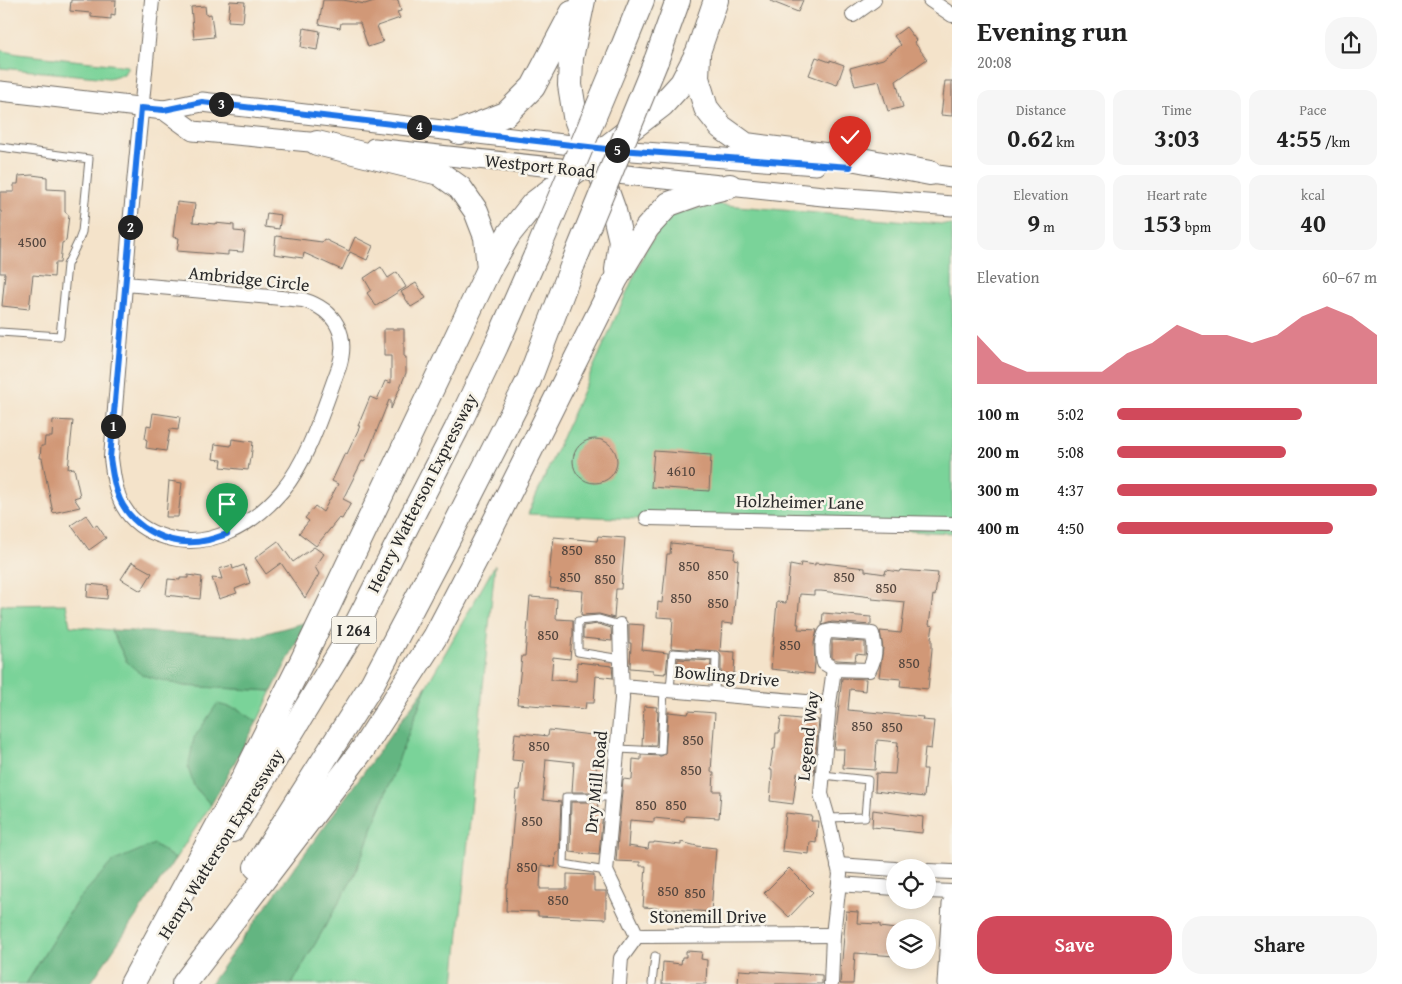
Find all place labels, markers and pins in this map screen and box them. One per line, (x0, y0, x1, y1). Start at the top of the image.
pin: 3 (208, 92, 234, 116)
pin: 4 (406, 114, 432, 140)
pin (829, 116, 871, 167)
pin: 5 (604, 138, 630, 162)
pin: 2 (118, 214, 142, 240)
pin: 1 (100, 414, 126, 438)
pin (206, 483, 248, 534)

